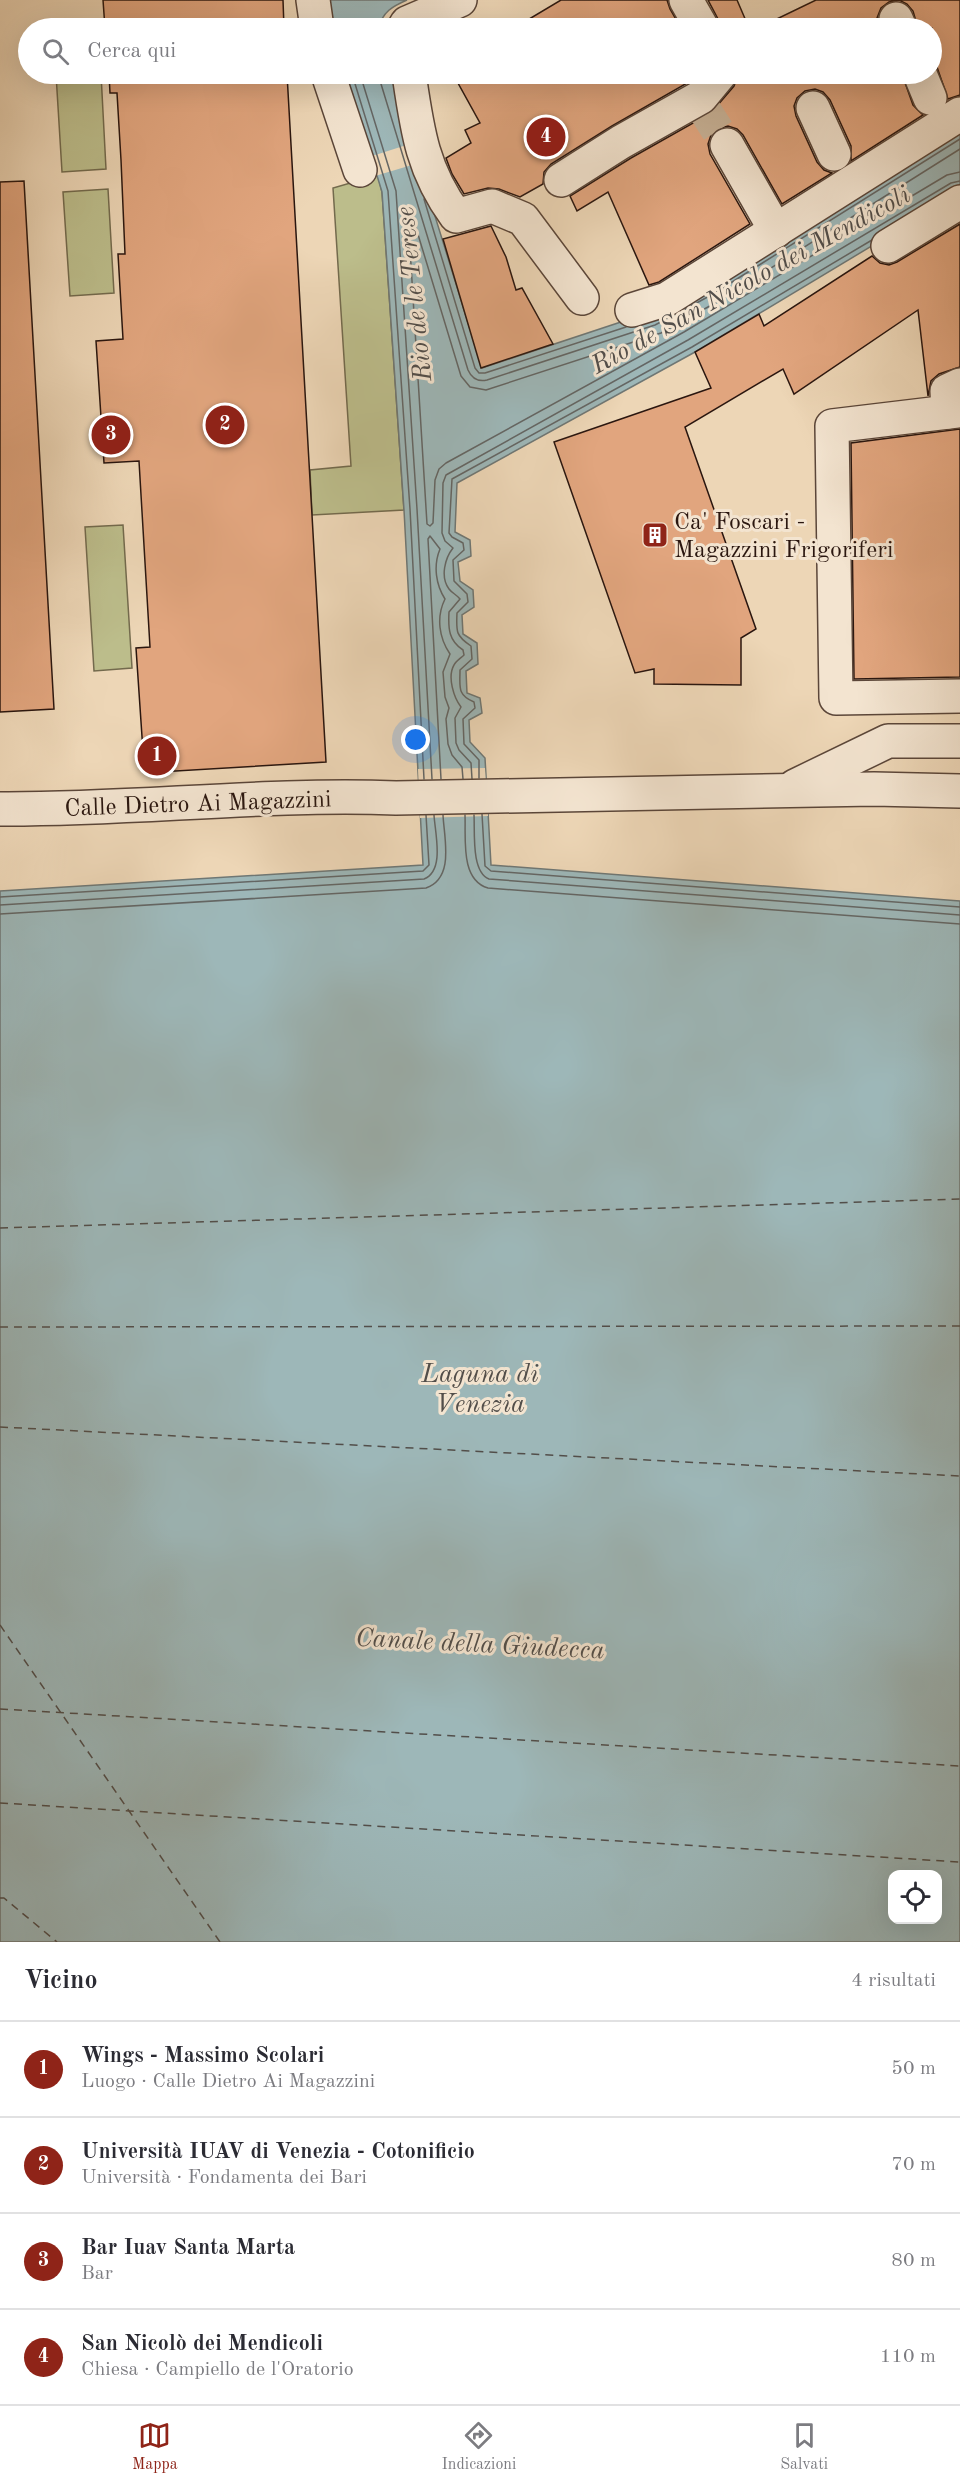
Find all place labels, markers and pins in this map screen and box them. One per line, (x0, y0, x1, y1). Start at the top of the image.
pin: 4 (526, 114, 566, 160)
pin: 2 (206, 402, 244, 448)
pin: 3 (92, 412, 130, 458)
place label: Ca' Foscari - Magazzini Frigoriferi (674, 511, 894, 563)
building icon: Ca' Foscari - Magazzini Frigoriferi (640, 520, 670, 550)
pin: 1 (138, 734, 176, 778)

